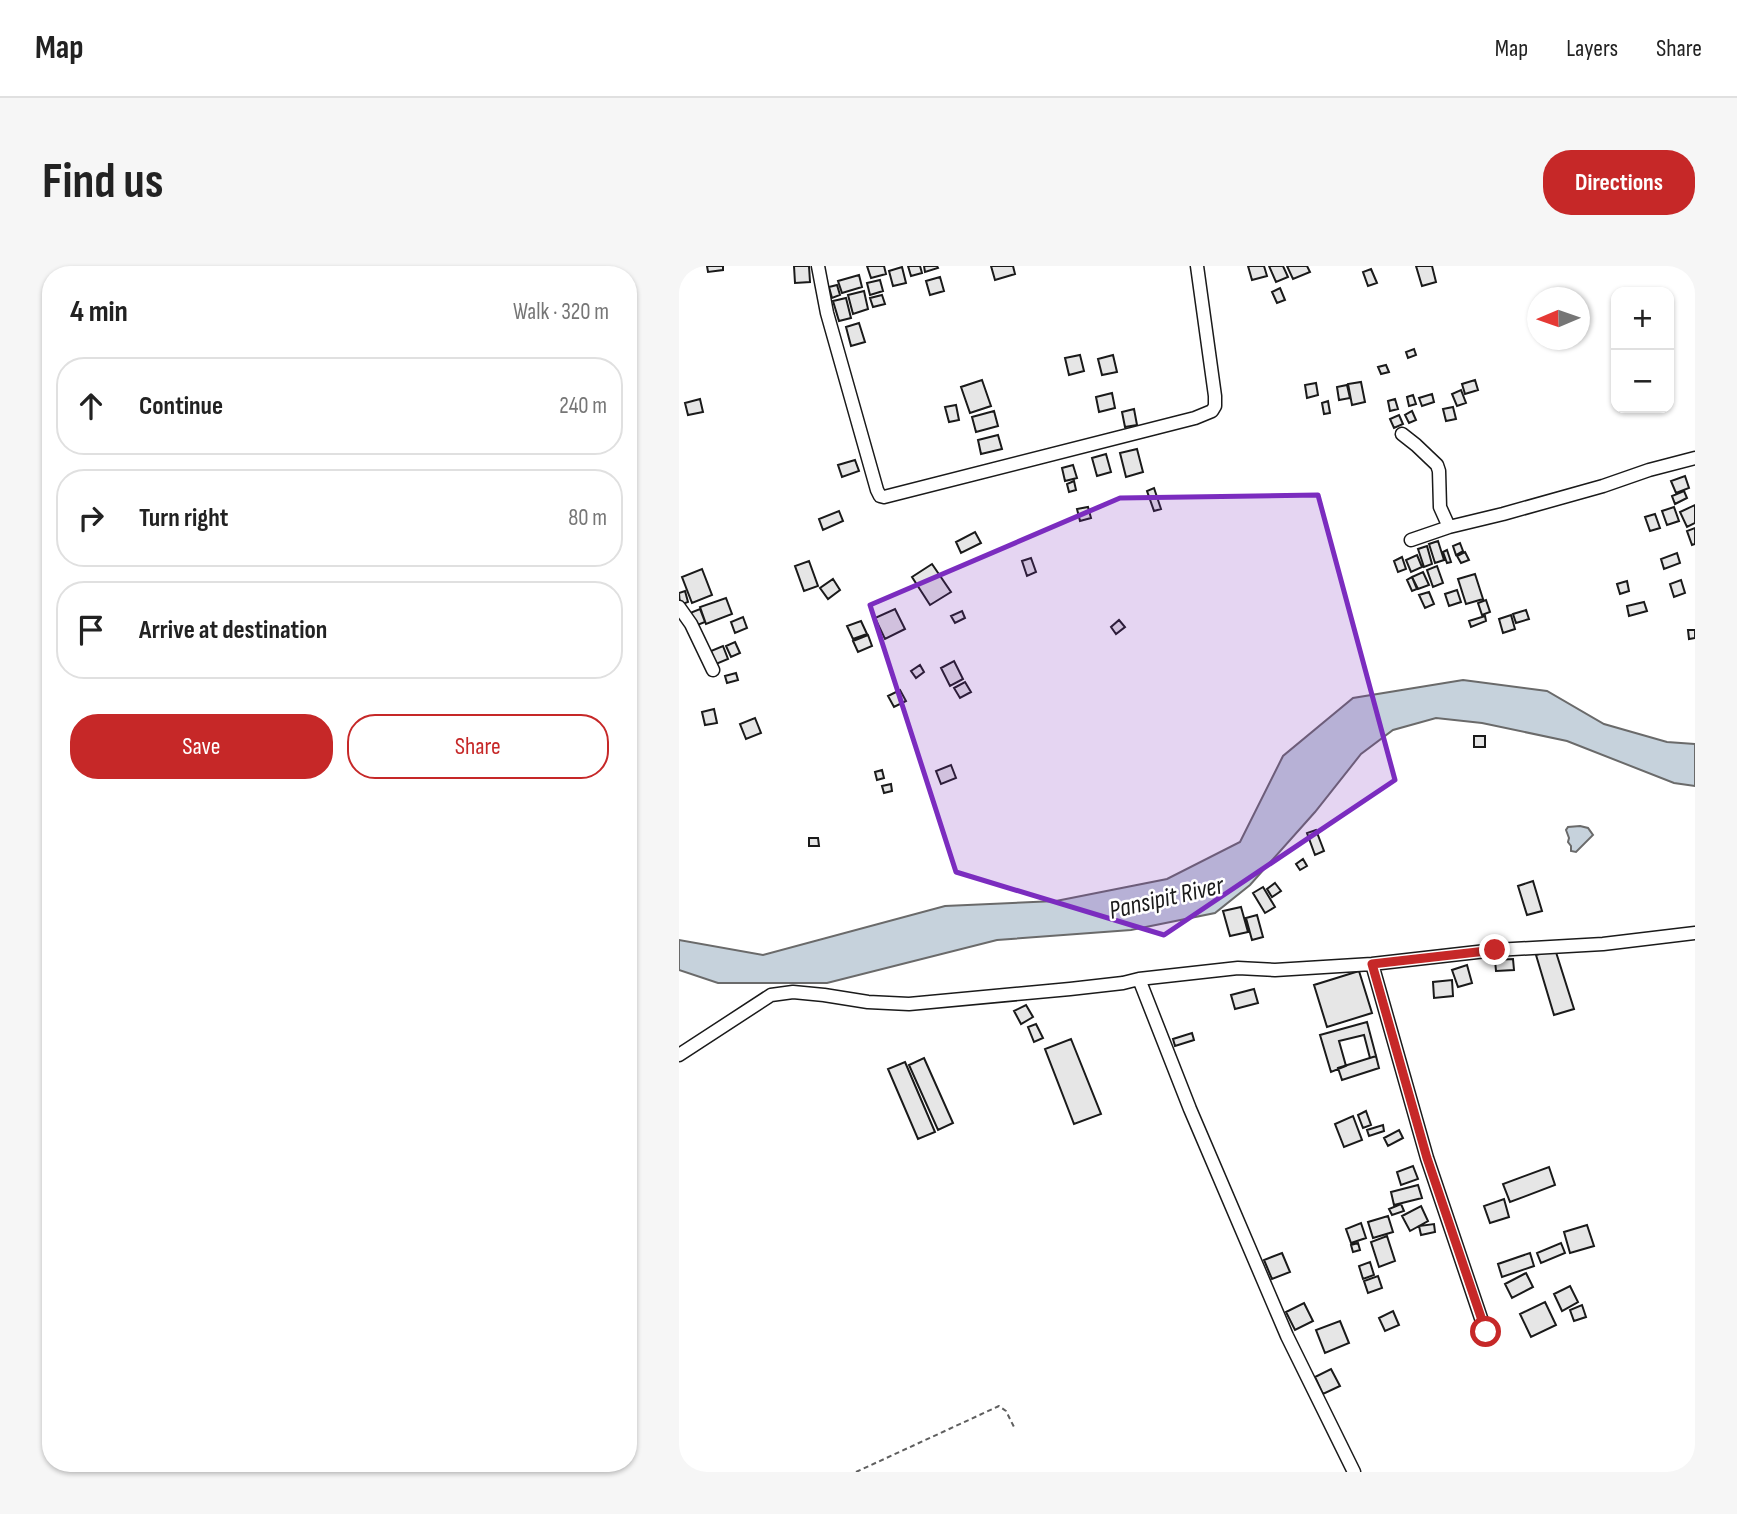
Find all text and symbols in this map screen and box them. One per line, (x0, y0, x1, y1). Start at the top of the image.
text: Map (35, 28, 84, 68)
text: Map (1495, 34, 1528, 63)
text: Layers (1566, 34, 1618, 63)
text: Share (1656, 34, 1702, 63)
button: Directions (1543, 150, 1695, 215)
text: Find us (42, 153, 164, 212)
north arrow (1527, 287, 1590, 350)
map controls (1611, 287, 1674, 413)
button: + (1611, 287, 1674, 350)
text: 4 min (70, 294, 128, 330)
text: Walk · 320 m (513, 298, 609, 326)
button: − (1611, 350, 1674, 413)
icon: ahead (72, 387, 110, 425)
text: Continue (139, 391, 223, 422)
text: 240 m (559, 392, 607, 420)
icon: right (72, 499, 110, 537)
text: Turn right (139, 503, 228, 534)
text: 80 m (568, 504, 607, 532)
icon: arrive (72, 611, 110, 649)
text: Arrive at destination (139, 615, 327, 646)
button: Save (70, 714, 333, 779)
button: Share (347, 714, 609, 779)
water label: Pansipit River (1106, 870, 1228, 927)
route end (1479, 934, 1510, 965)
route start (1470, 1316, 1501, 1347)

